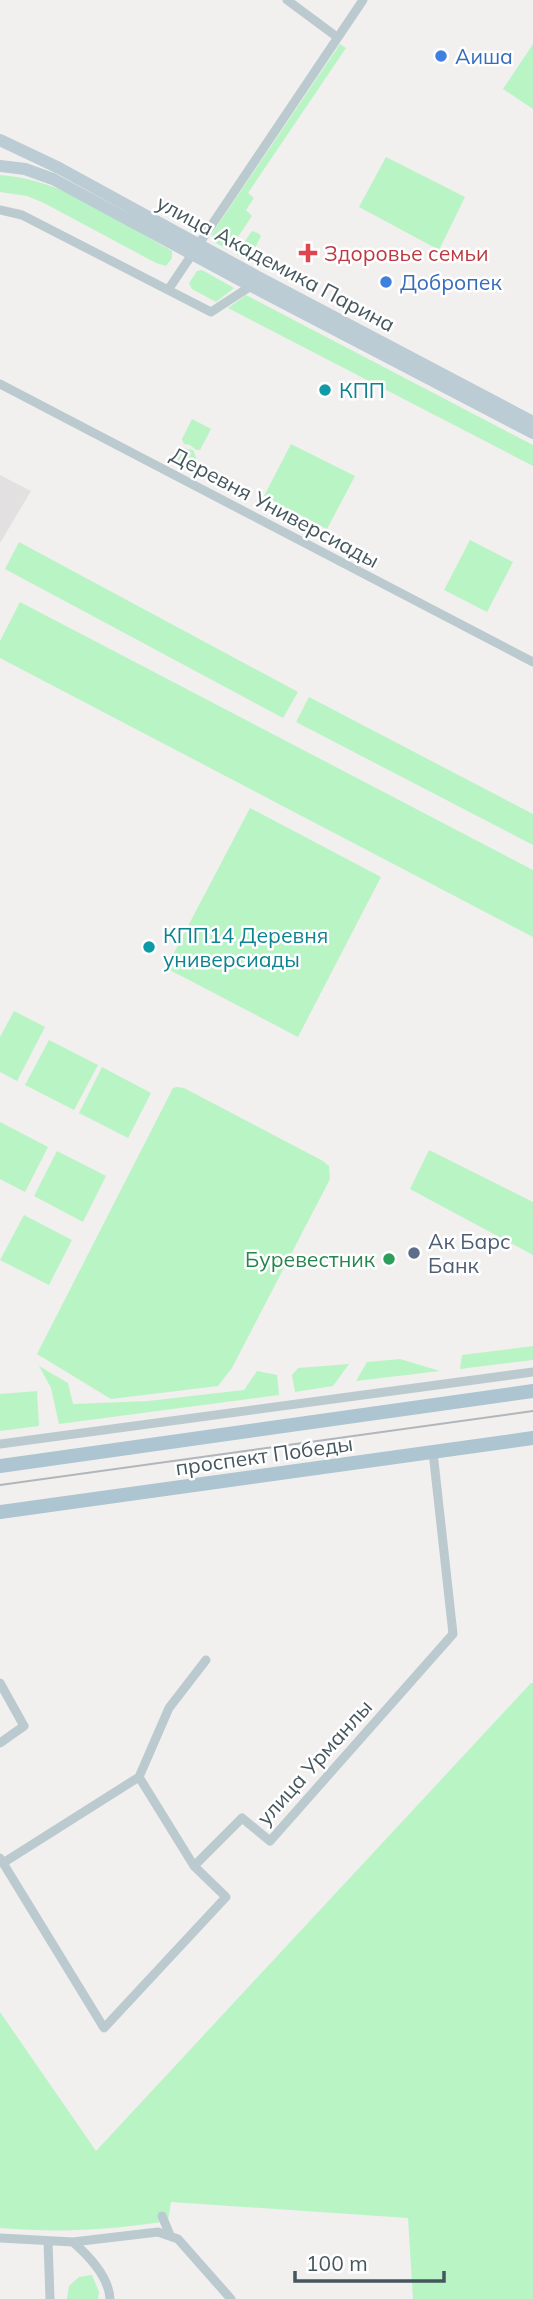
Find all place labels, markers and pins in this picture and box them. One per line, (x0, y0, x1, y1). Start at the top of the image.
place label: Аиша (455, 43, 513, 69)
marker: Аиша (433, 48, 449, 64)
place label: Здоровье семьи (324, 240, 488, 266)
marker: Здоровье семьи (298, 243, 318, 263)
place label: Добропек (400, 269, 502, 295)
marker: Добропек (378, 274, 394, 290)
place label: КПП (339, 377, 385, 403)
marker: КПП (317, 382, 333, 398)
place label: КПП14 Деревня универсиады (163, 922, 328, 972)
marker: КПП14 Деревня универсиады (141, 939, 157, 955)
place label: Ак Барс Банк (428, 1228, 511, 1278)
marker: Ак Барс Банк (406, 1245, 422, 1261)
place label: Буревестник (245, 1246, 376, 1272)
marker: Буревестник (381, 1251, 397, 1267)

